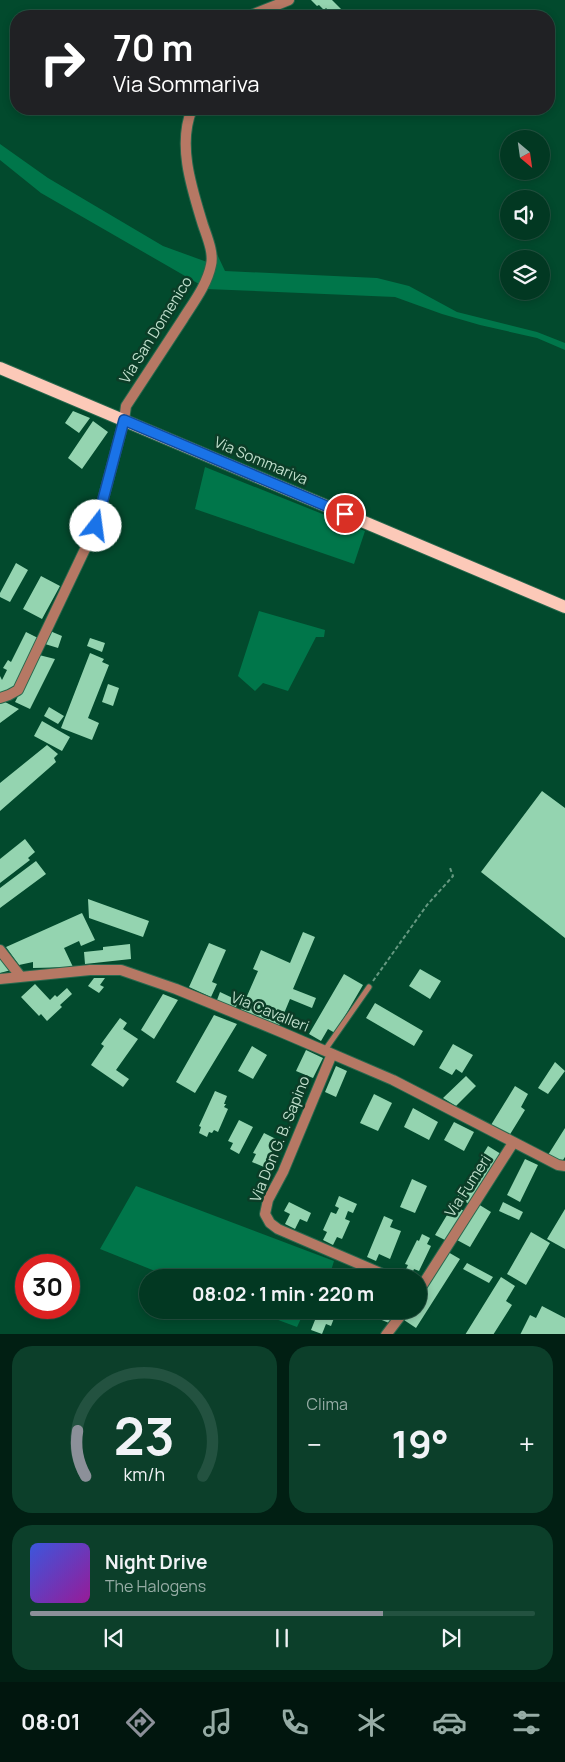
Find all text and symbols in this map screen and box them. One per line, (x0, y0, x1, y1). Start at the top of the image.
text: 70 m (113, 24, 193, 72)
icon: right (30, 30, 95, 95)
text: Via Sommariva (113, 69, 260, 99)
north arrow (500, 130, 550, 180)
map controls (500, 130, 550, 300)
button: sound (500, 190, 550, 240)
button: layers (500, 250, 550, 300)
street label: Via San Domenico (114, 272, 197, 387)
street label: Via Sommariva (211, 431, 311, 490)
pin (324, 493, 366, 535)
position arrow (69, 499, 121, 551)
icon: arrive (331, 500, 359, 528)
street label: Via Cavalleri (228, 986, 312, 1037)
street label: Via Don G. B. Sapino (245, 1072, 314, 1205)
street label: Via Fumeri (440, 1150, 496, 1221)
speed limit sign: 30 (15, 1254, 80, 1319)
text: 08:02 · 1 min · 220 m (192, 1281, 374, 1307)
text: Clima (307, 1393, 348, 1415)
text: 23 (114, 1400, 175, 1471)
text: 19° (392, 1417, 449, 1469)
text: − (307, 1425, 322, 1463)
text: + (519, 1425, 535, 1463)
text: km/h (123, 1462, 165, 1486)
text: Night Drive (105, 1549, 207, 1575)
text: The Halogens (105, 1575, 206, 1597)
icon: previous (100, 1624, 128, 1652)
icon: pause (268, 1624, 296, 1652)
icon: next (437, 1624, 465, 1652)
icon: directions (123, 1705, 158, 1740)
icon: music (200, 1705, 235, 1740)
icon: phone (277, 1705, 312, 1740)
icon: climate (354, 1705, 389, 1740)
icon: car (432, 1705, 467, 1740)
icon: filters (509, 1705, 544, 1740)
text: 08:01 (21, 1707, 81, 1737)

